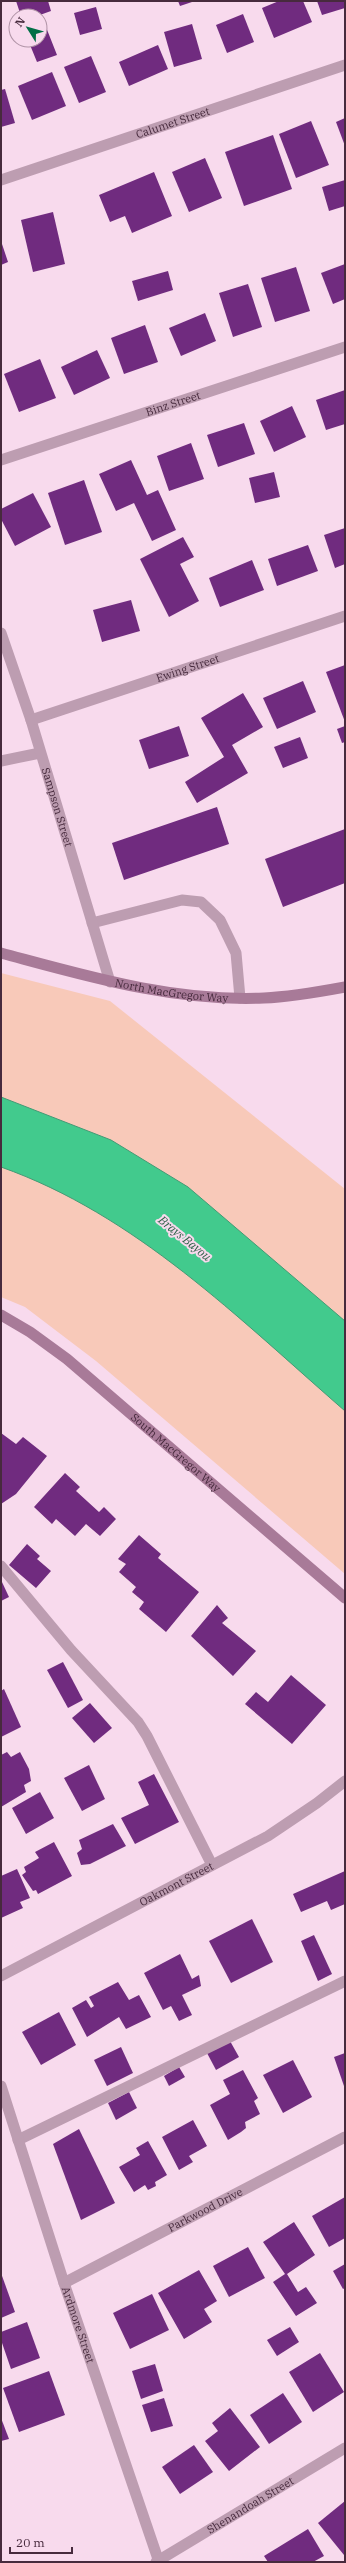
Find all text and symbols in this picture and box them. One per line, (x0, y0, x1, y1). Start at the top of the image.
north arrow (8, 8, 48, 48)
text: N (12, 14, 28, 30)
street label: Calumet Street (134, 104, 211, 141)
street label: Binz Street (144, 388, 202, 419)
street label: Ewing Street (154, 651, 221, 685)
street label: Sampson Street (39, 766, 76, 848)
street label: North MacGregor Way (114, 975, 229, 1005)
water label: Brays Bayou (155, 1212, 214, 1264)
street label: South MacGregor Way (128, 1410, 224, 1495)
street label: Oakmont Street (137, 1859, 216, 1909)
street label: Parkwood Drive (165, 2184, 245, 2235)
street label: Ardmore Street (59, 2285, 98, 2365)
street label: Shenandoah Street (204, 2474, 296, 2537)
scale bar (10, 2529, 72, 2555)
text: 20 m (16, 2535, 45, 2550)

